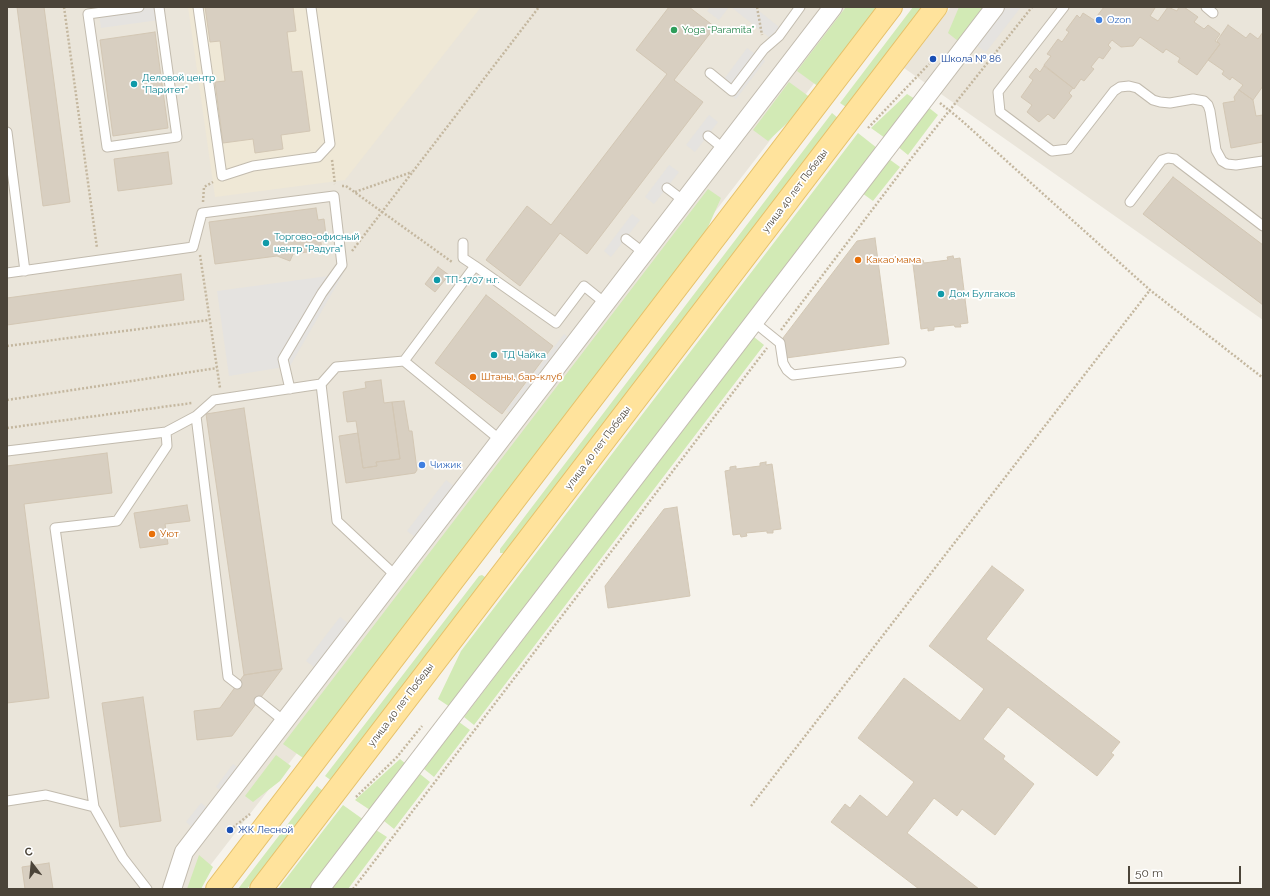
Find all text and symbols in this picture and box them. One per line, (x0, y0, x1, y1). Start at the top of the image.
place label: Ozon (1107, 14, 1131, 26)
marker: Ozon (1094, 15, 1104, 25)
place label: Yoga “Paramita” (682, 24, 755, 36)
marker: Yoga “Paramita” (669, 25, 679, 35)
place label: Школа № 86 (941, 53, 1001, 65)
marker: Школа № 86 (928, 54, 938, 64)
place label: Деловой центр "Паритет" (142, 72, 215, 96)
marker: Деловой центр "Паритет" (129, 79, 139, 89)
street label: улица 40 лет Победы (760, 147, 830, 235)
place label: Торгово-офисный центр "Радуга" (274, 231, 360, 254)
marker: Торгово-офисный центр "Радуга" (261, 238, 271, 248)
place label: Какао'мама (866, 254, 921, 266)
marker: Какао'мама (853, 255, 863, 265)
place label: ТП-1707 н.г. (445, 274, 500, 286)
marker: ТП-1707 н.г. (432, 275, 442, 285)
place label: Дом Булгаков (949, 288, 1015, 300)
marker: Дом Булгаков (936, 289, 946, 299)
place label: ТД Чайка (502, 349, 546, 361)
marker: ТД Чайка (489, 350, 499, 360)
place label: Штаны, бар-клуб (481, 371, 562, 383)
marker: Штаны, бар-клуб (468, 372, 478, 382)
street label: улица 40 лет Победы (563, 404, 633, 492)
place label: Чижик (430, 459, 461, 471)
marker: Чижик (417, 460, 427, 470)
place label: Уют (160, 528, 179, 540)
marker: Уют (147, 529, 157, 539)
street label: улица 40 лет Победы (366, 661, 436, 749)
place label: ЖК Лесной (238, 824, 293, 836)
marker: ЖК Лесной (225, 825, 235, 835)
north arrow (12, 844, 52, 884)
text: С (23, 845, 34, 859)
scale bar (1130, 858, 1243, 884)
text: 50 m (1135, 866, 1163, 880)

